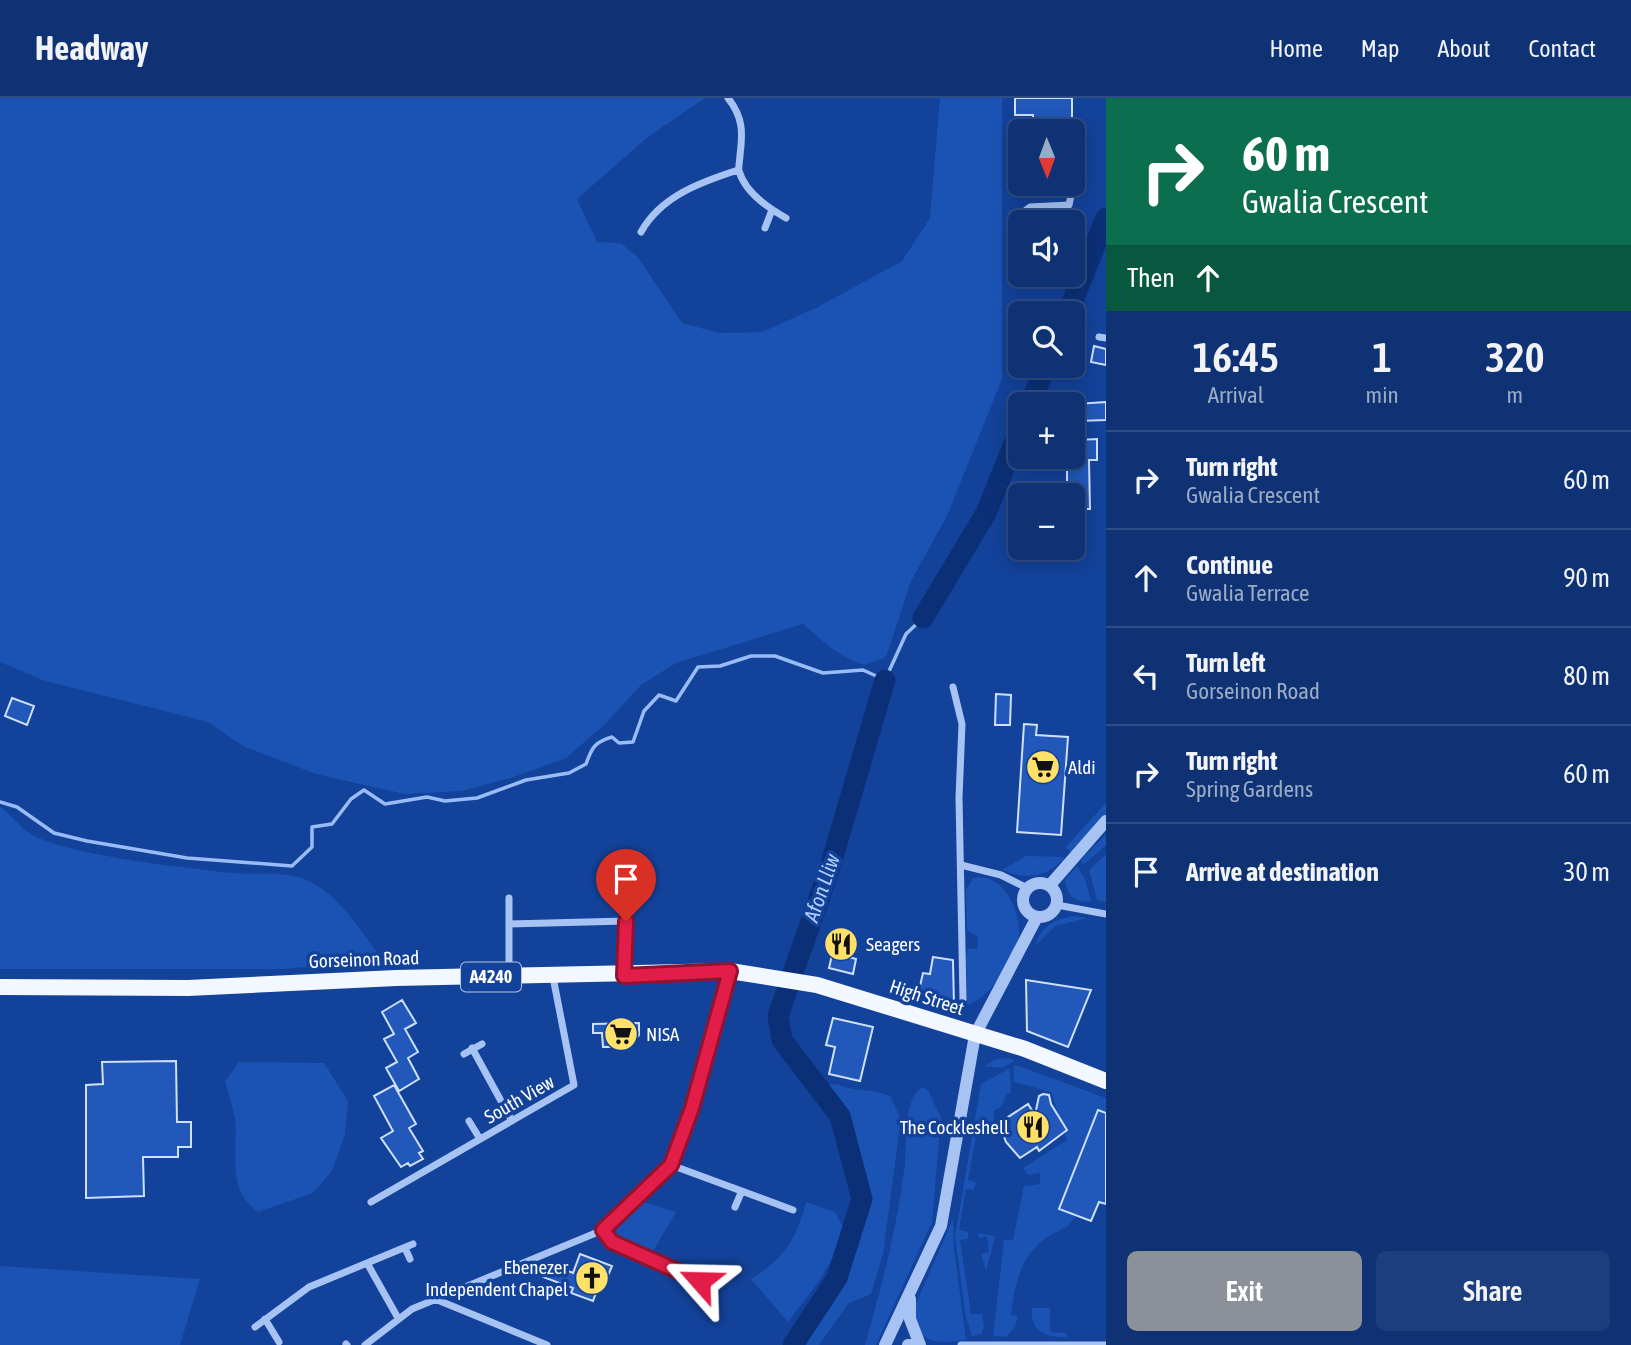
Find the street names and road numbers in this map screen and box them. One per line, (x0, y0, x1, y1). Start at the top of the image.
street label: Gorseinon Road (308, 946, 420, 972)
road number: A4240 (461, 962, 521, 992)
street label: High Street (887, 975, 967, 1019)
street label: South View (480, 1070, 558, 1128)

